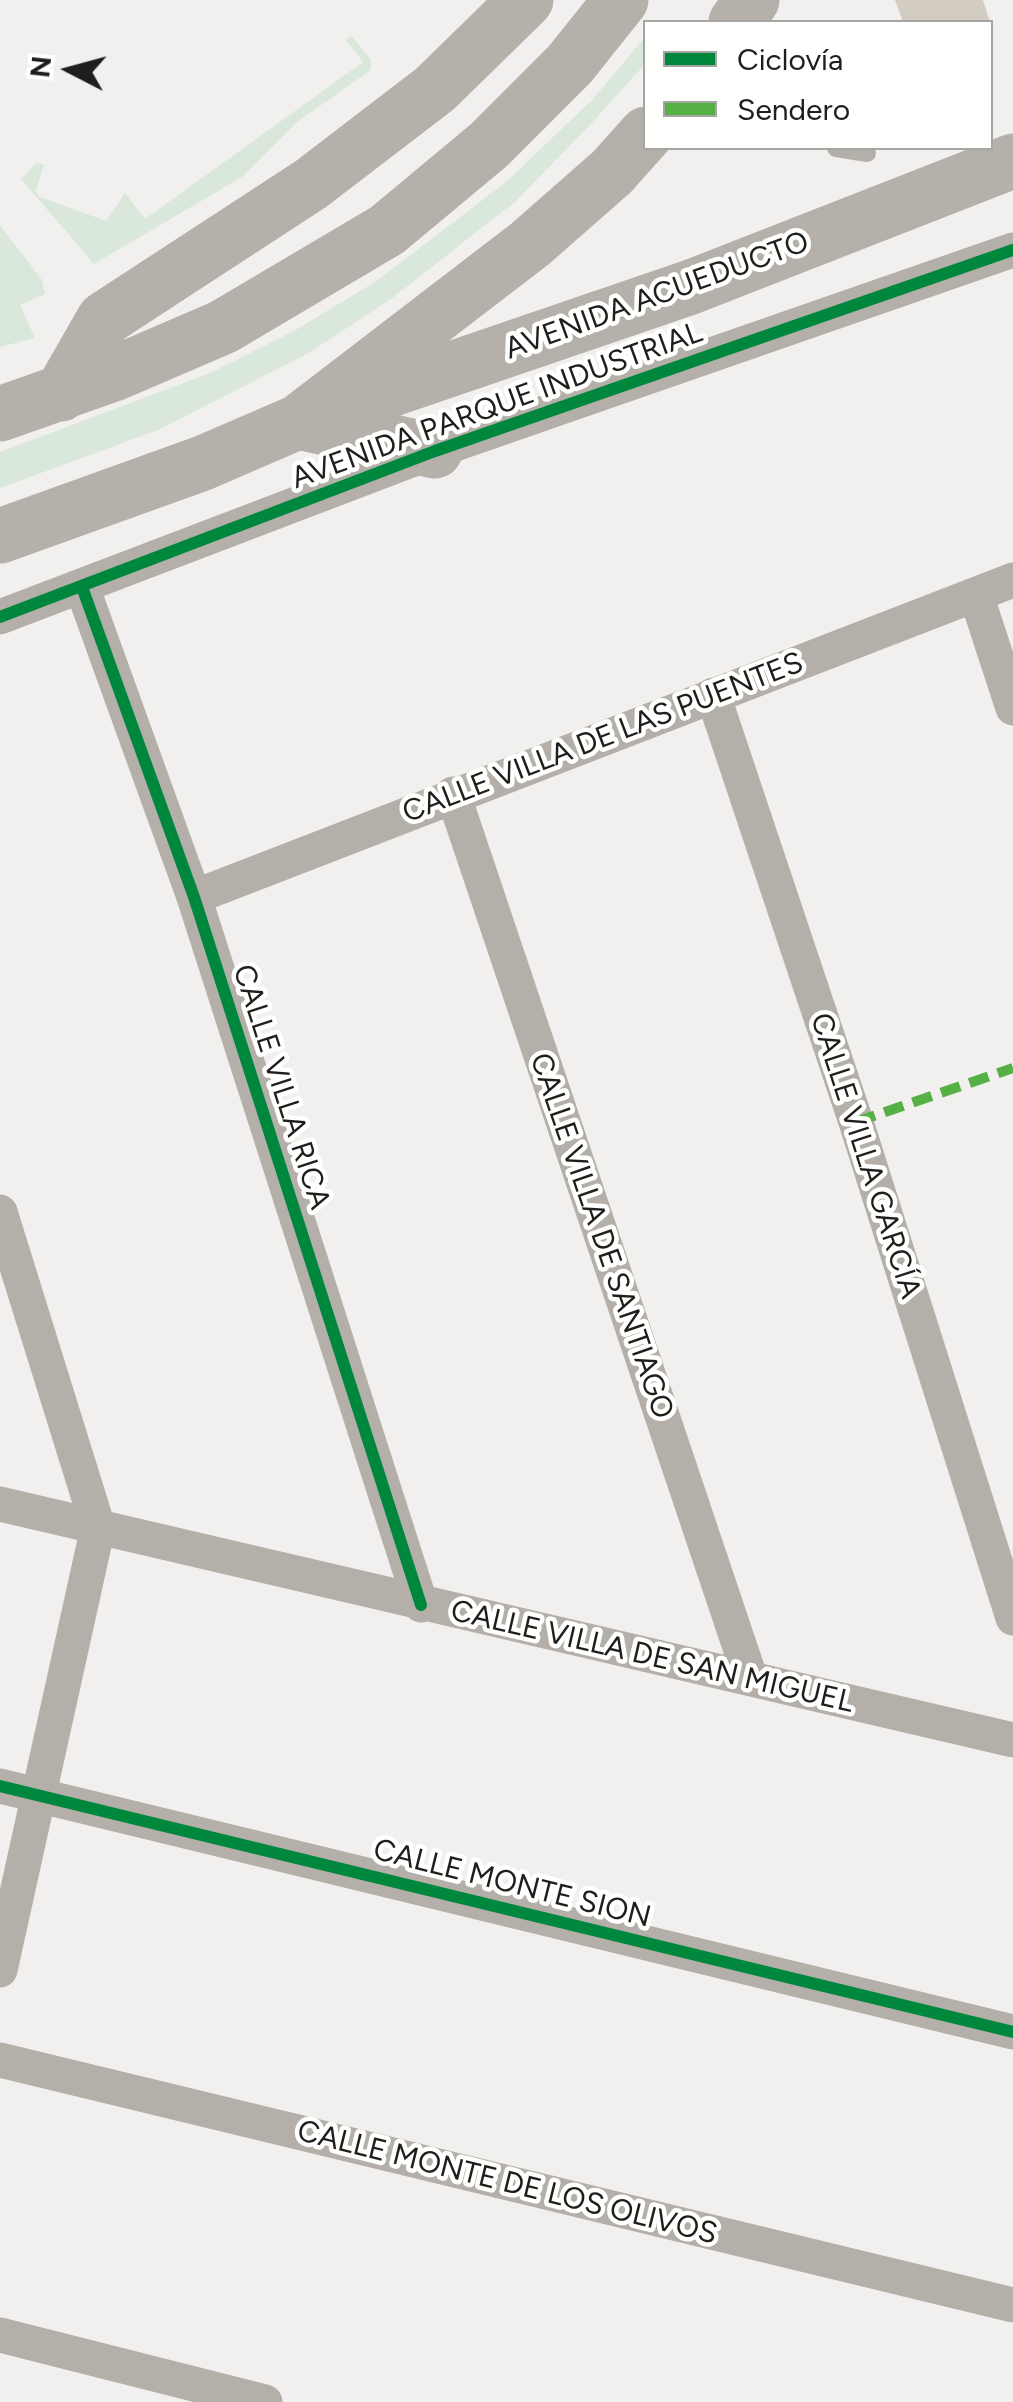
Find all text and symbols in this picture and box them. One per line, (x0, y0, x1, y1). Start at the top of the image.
north arrow (20, 20, 120, 120)
legend (643, 20, 993, 150)
text: Ciclovía (737, 41, 843, 78)
text: N (22, 54, 58, 79)
text: Sendero (737, 91, 850, 128)
street label: AVENIDA ACUEDUCTO (500, 224, 814, 368)
street label: AVENIDA PARQUE INDUSTRIAL (287, 315, 707, 497)
street label: CALLE VILLA DE LAS PUENTES (398, 645, 808, 831)
street label: CALLE VILLA RICA (224, 960, 338, 1214)
street label: CALLE VILLA GARCÍA (802, 1009, 928, 1303)
street label: CALLE VILLA DE SANTIAGO (521, 1048, 681, 1424)
street label: CALLE VILLA DE SAN MIGUEL (447, 1593, 857, 1721)
street label: CALLE MONTE SION (369, 1832, 655, 1936)
street label: CALLE MONTE DE LOS OLIVOS (293, 2113, 721, 2253)

